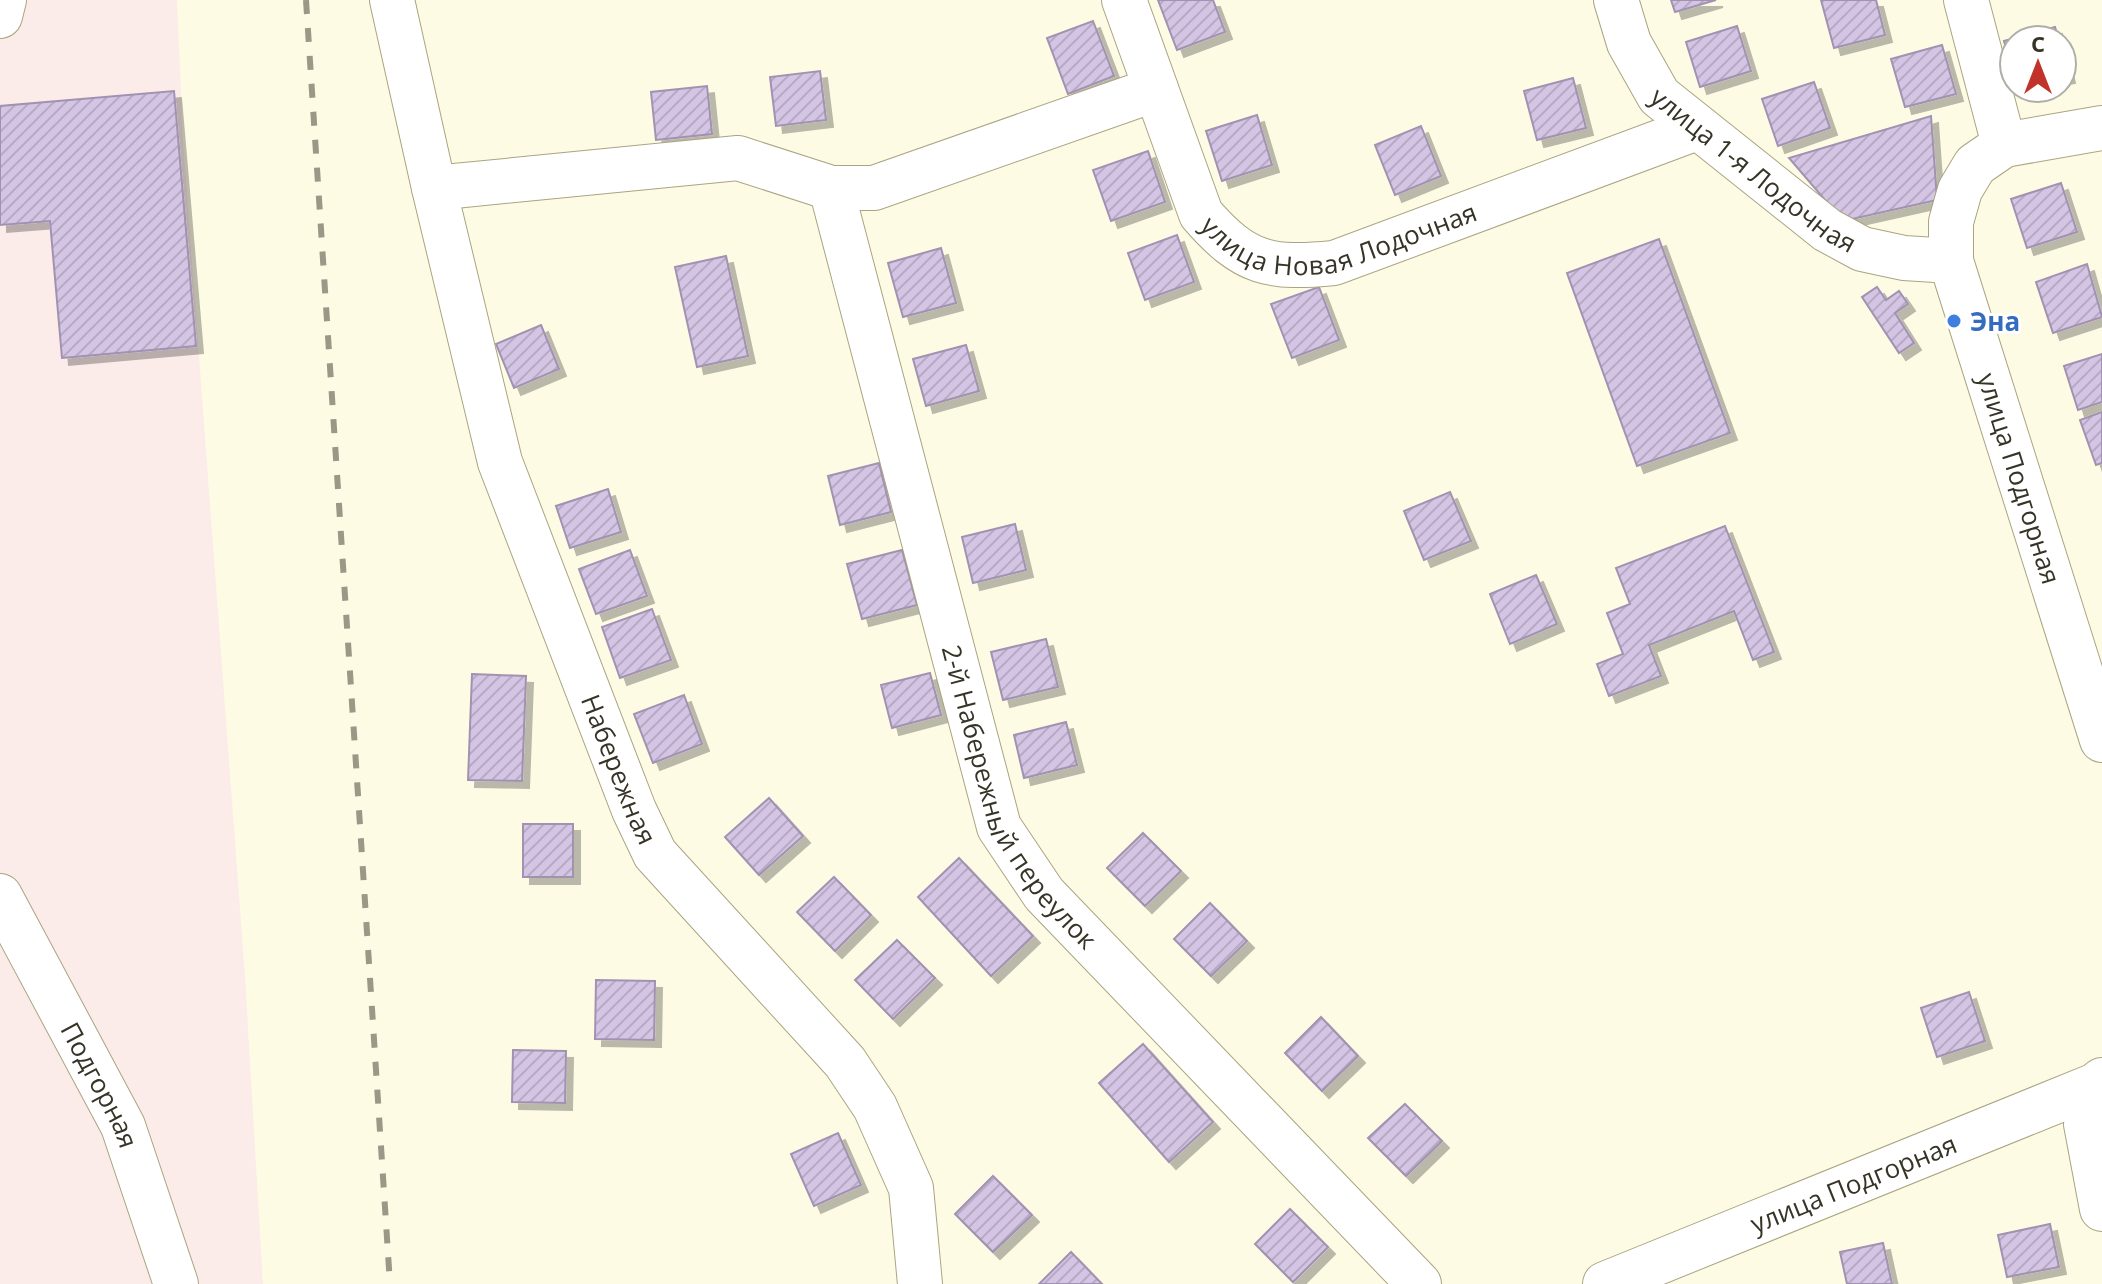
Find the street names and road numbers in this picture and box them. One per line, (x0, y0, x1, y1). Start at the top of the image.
street label: улица 1-я Лодочная (1643, 78, 1863, 261)
street label: улица Новая Лодочная (1197, 190, 1491, 226)
street label: улица Подгорная (1969, 368, 2070, 588)
street label: 2-й Набережный переулок (934, 641, 1106, 957)
street label: Набережная (573, 689, 666, 850)
street label: Подгорная (53, 1016, 147, 1153)
street label: улица Подгорная (1745, 1125, 1962, 1241)

